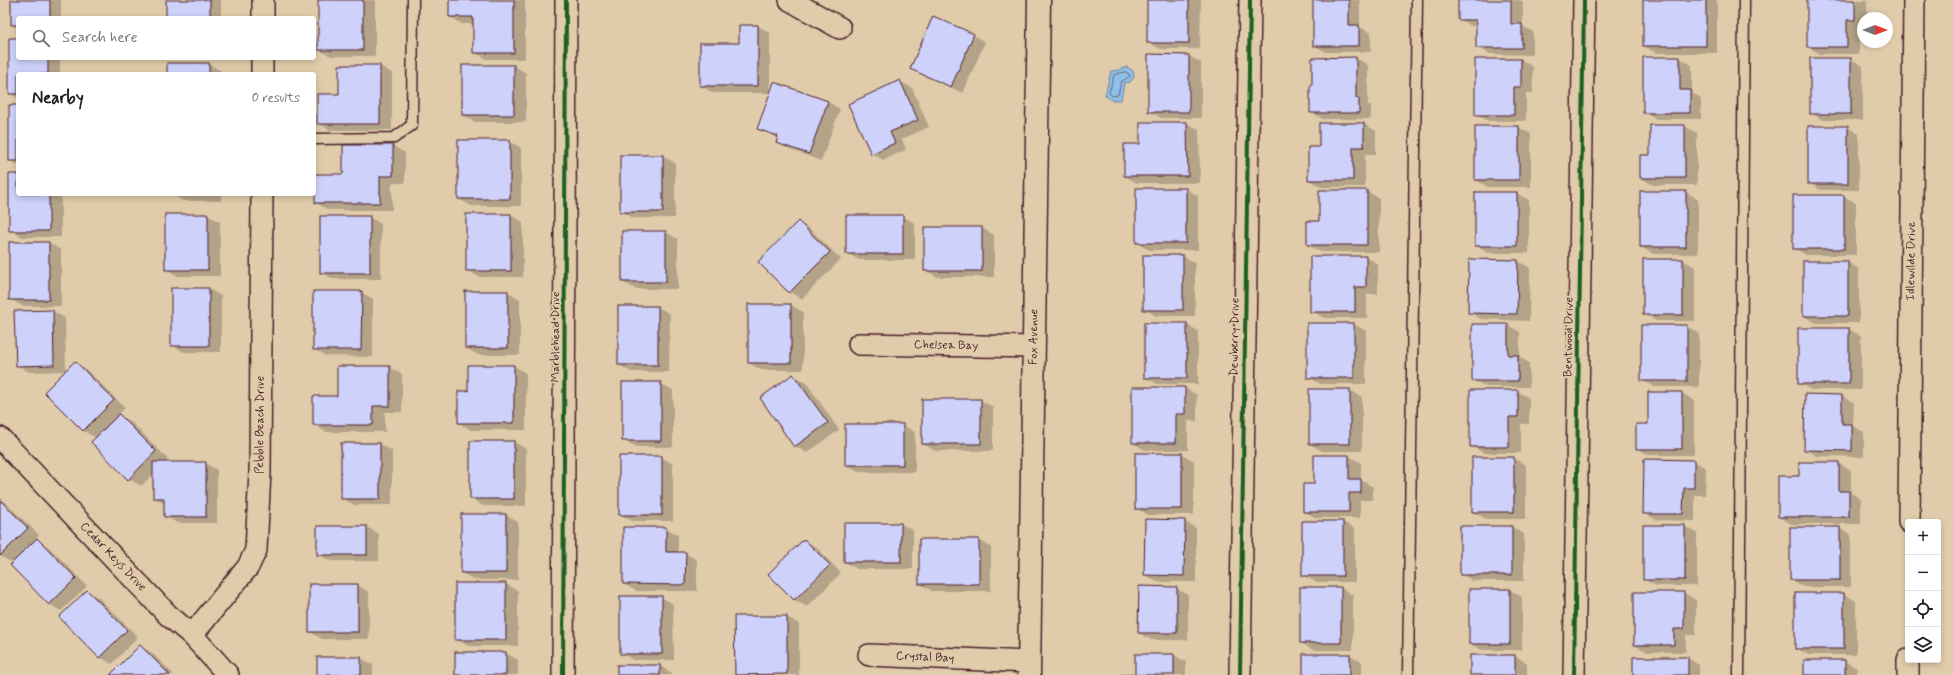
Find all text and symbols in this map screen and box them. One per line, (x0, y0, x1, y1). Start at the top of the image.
north arrow (1857, 12, 1893, 48)
search box (16, 16, 316, 60)
icon: search (30, 27, 52, 49)
text: Search here (62, 28, 138, 48)
text: Nearby (32, 87, 84, 109)
text: 0 results (252, 90, 300, 107)
street label: Idlewilde Drive (1903, 221, 1920, 300)
street label: Marblehead Drive (548, 292, 564, 382)
street label: Bentwood Drive (1560, 297, 1578, 377)
street label: Dewberry Drive (1226, 298, 1244, 376)
street label: Fox Avenue (1026, 309, 1042, 365)
street label: Chelsea Bay (914, 337, 978, 354)
street label: Pebble Beach Drive (252, 376, 269, 474)
street label: Cedar Keys Drive (76, 519, 150, 595)
map controls (1905, 519, 1941, 663)
button: + (1905, 519, 1941, 555)
button: − (1905, 555, 1941, 591)
button: locate (1905, 591, 1941, 627)
button: layers (1905, 627, 1941, 663)
street label: Crystal Bay (895, 648, 954, 667)

